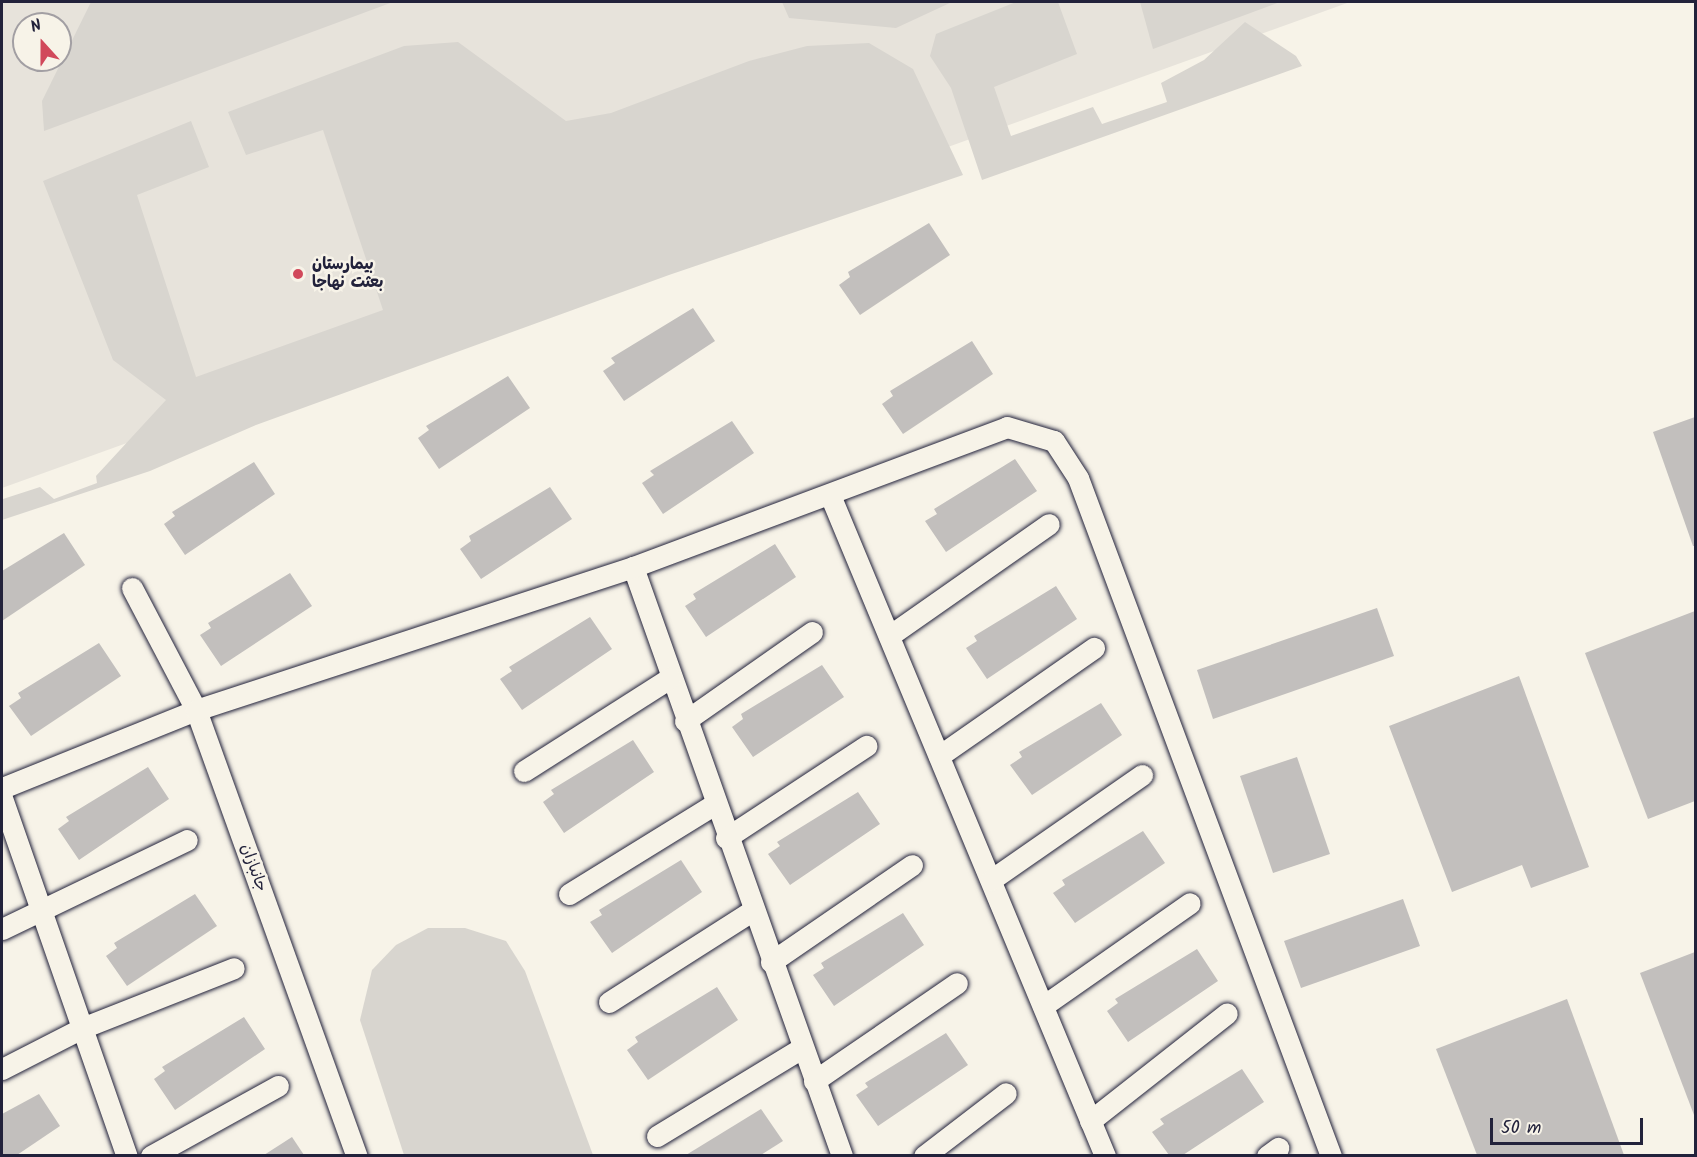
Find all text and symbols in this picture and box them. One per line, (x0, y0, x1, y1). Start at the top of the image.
north arrow (12, 12, 72, 72)
text: N (27, 13, 45, 40)
place label: بیمارستان بعثت نهاجا (312, 255, 383, 293)
marker: بیمارستان بعثت نهاجا (289, 265, 307, 283)
street label: جانبازان (235, 841, 271, 895)
scale bar (1493, 1106, 1646, 1144)
text: 50 m (1501, 1114, 1541, 1143)

